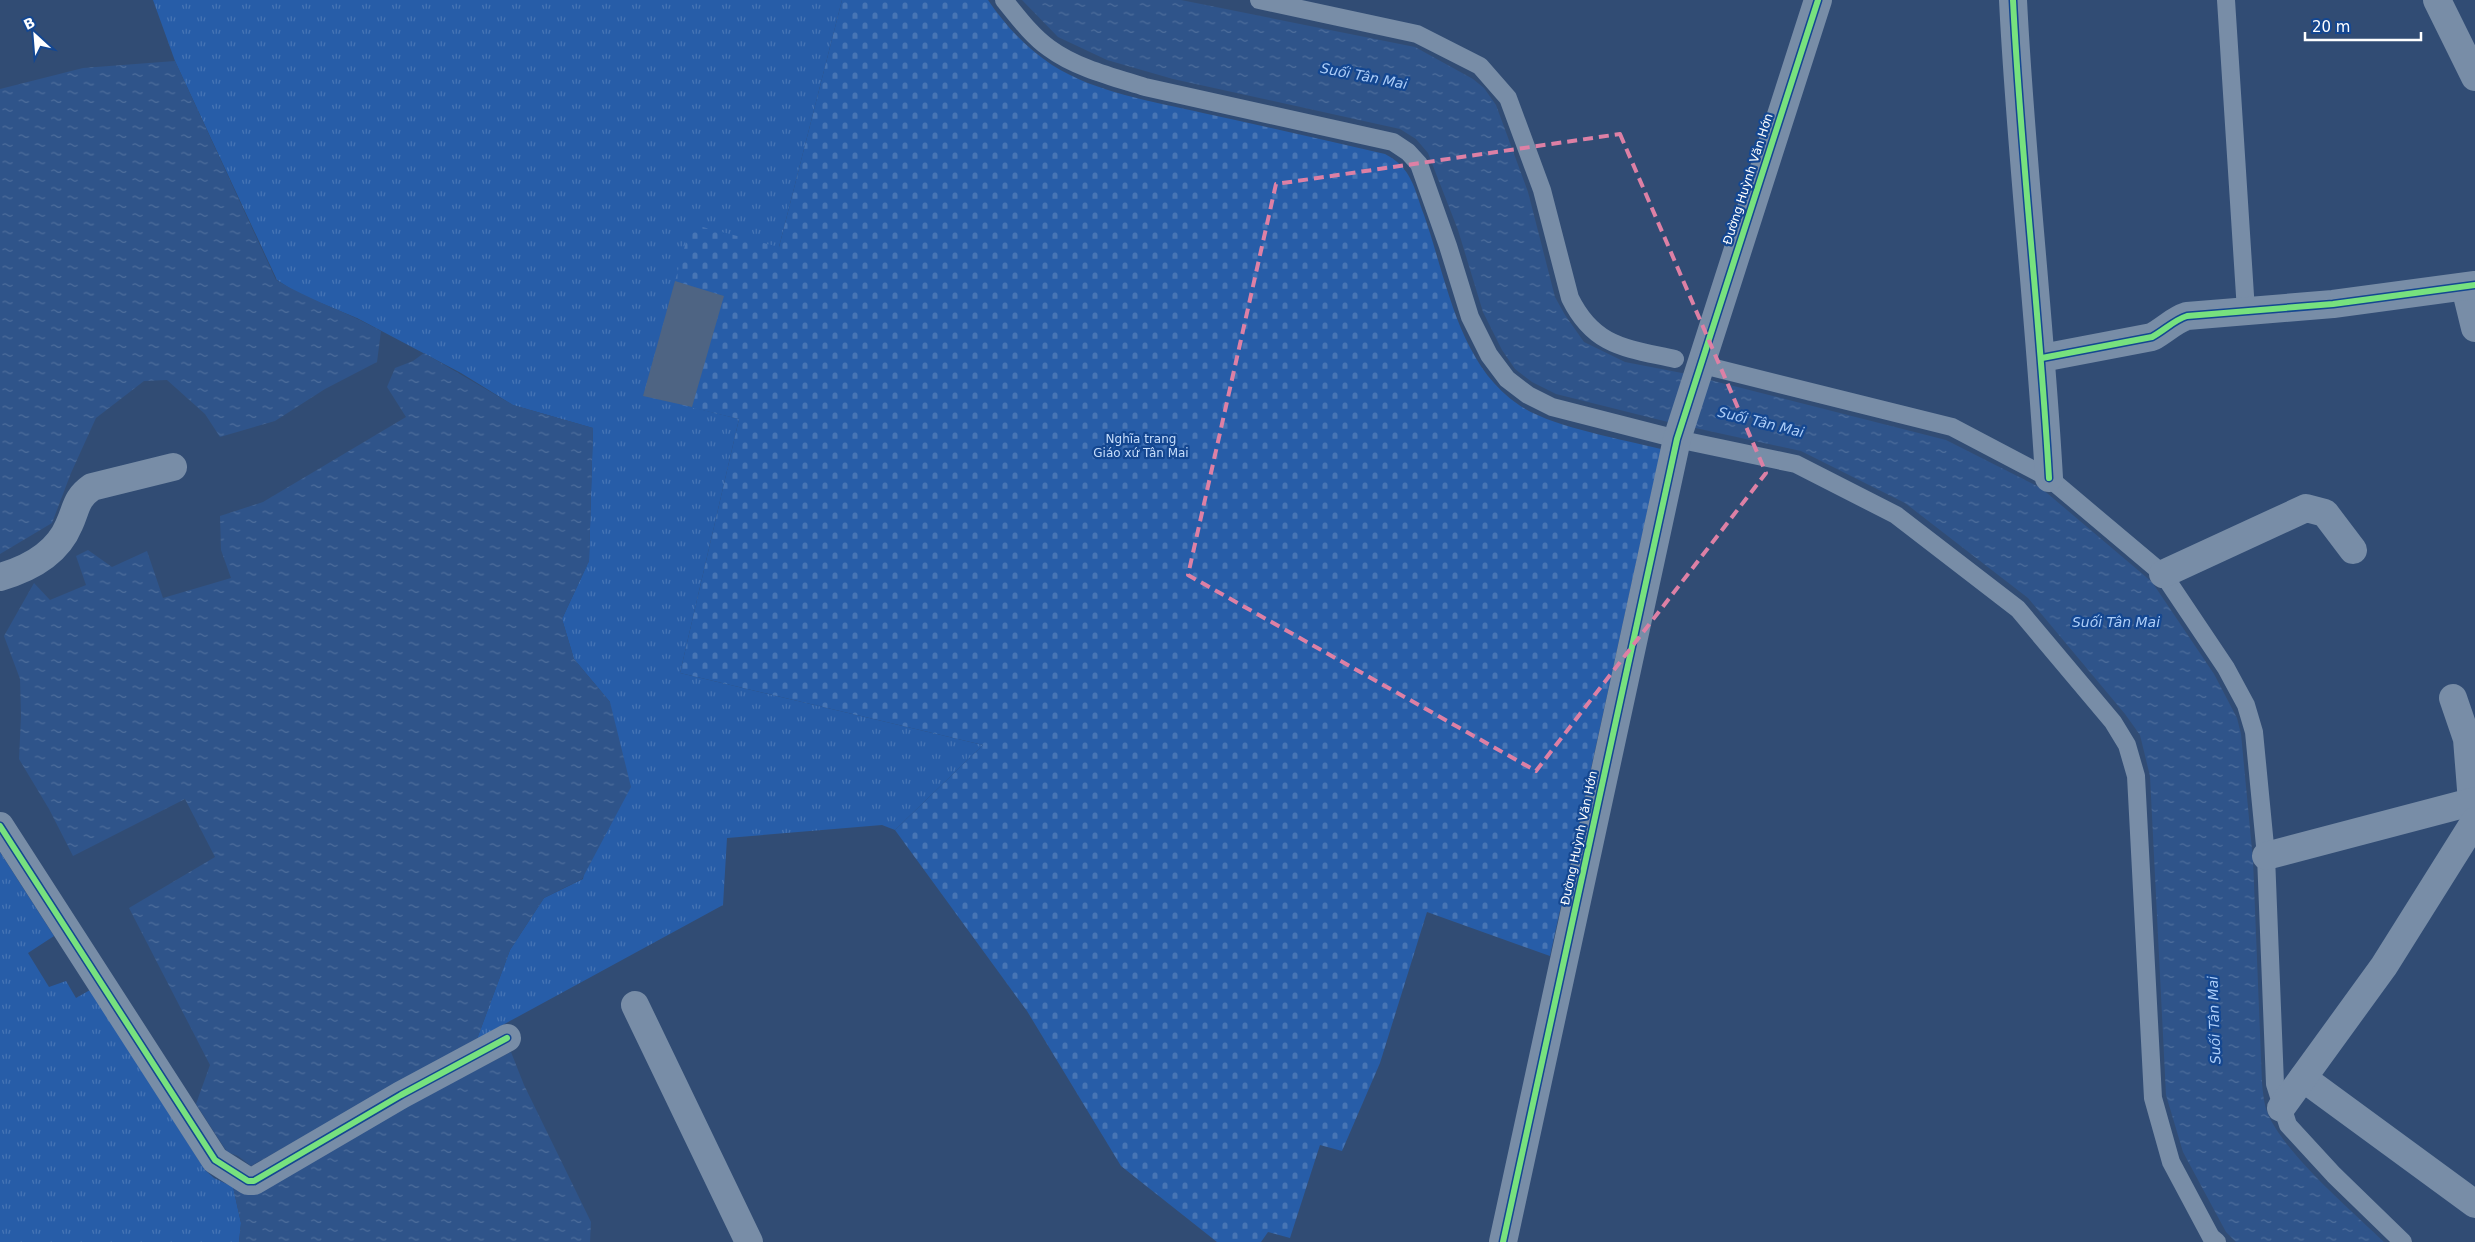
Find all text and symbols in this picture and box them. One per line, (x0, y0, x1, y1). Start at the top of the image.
north arrow (10, 10, 60, 60)
scale bar (2305, 10, 2421, 42)
text: B (21, 14, 38, 33)
text: 20 m (2312, 18, 2350, 36)
water label: Suối Tân Mai (1319, 60, 1409, 92)
street label: Đường Huỳnh Văn Hớn (1720, 112, 1776, 246)
water label: Suối Tân Mai (1716, 404, 1806, 440)
park label: Nghĩa trang Giáo xứ Tân Mai (1093, 432, 1189, 460)
water label: Suối Tân Mai (2072, 614, 2160, 630)
street label: Đường Huỳnh Văn Hớn (1558, 770, 1600, 906)
water label: Suối Tân Mai (2204, 976, 2224, 1064)

